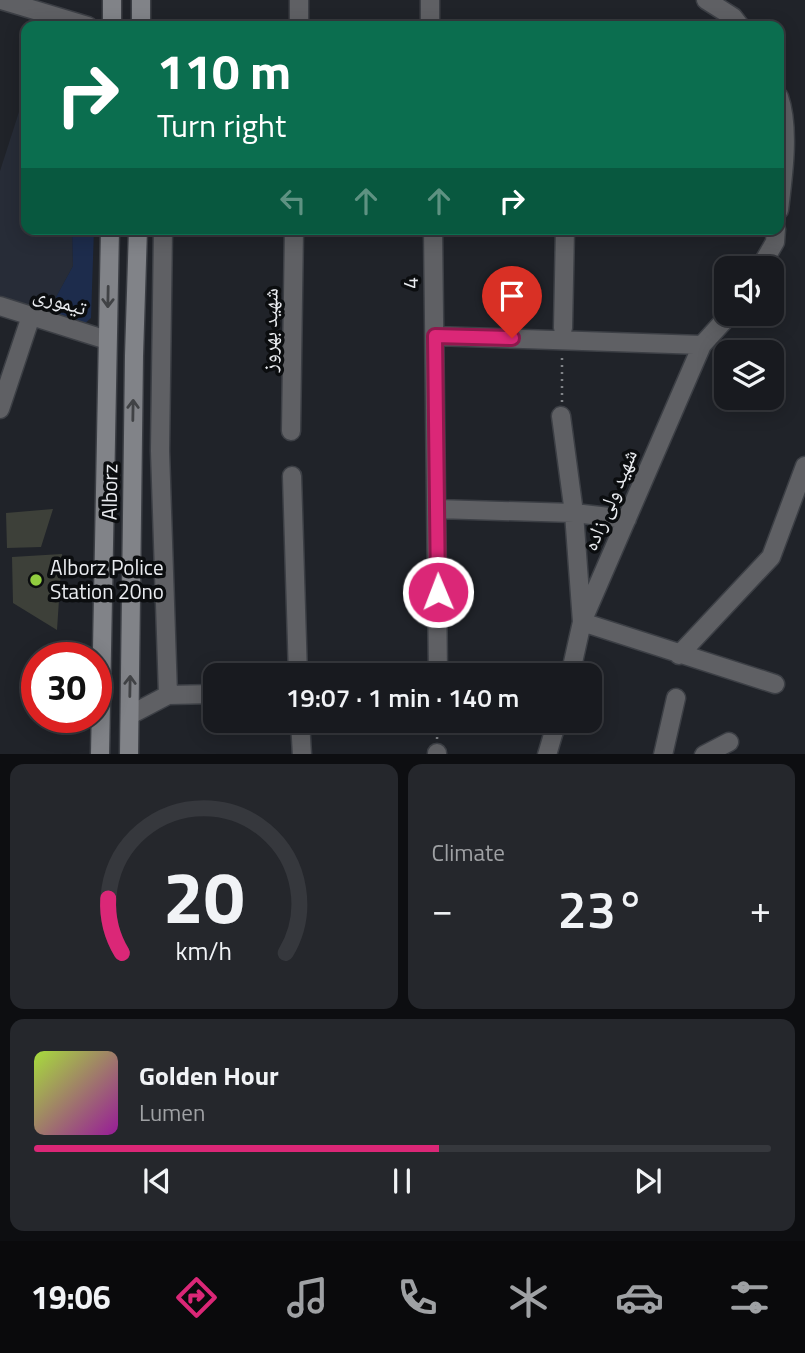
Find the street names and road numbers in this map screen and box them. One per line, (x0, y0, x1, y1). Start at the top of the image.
street label: تیموری (30, 277, 91, 323)
street label: 4 (394, 277, 426, 289)
street label: شهید بهروز (252, 288, 286, 373)
street label: شهید ولی زاده (573, 444, 645, 555)
street label: Alborz (93, 464, 125, 520)

